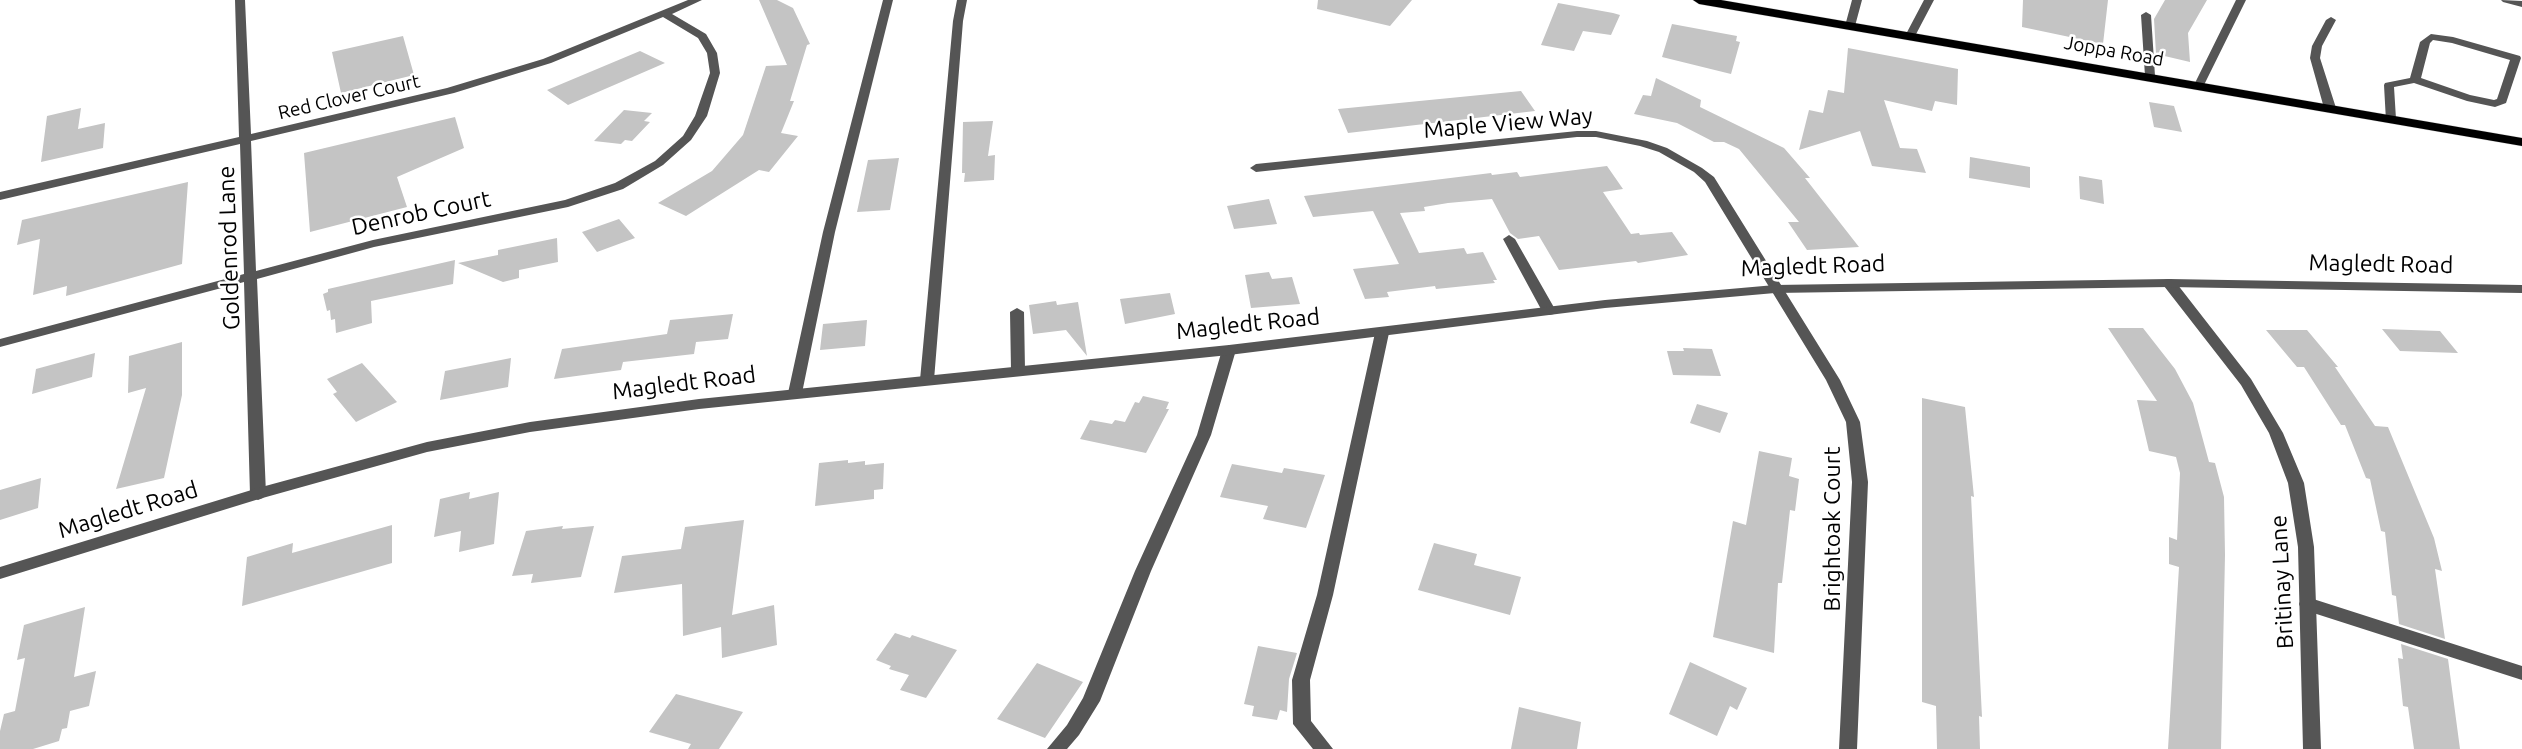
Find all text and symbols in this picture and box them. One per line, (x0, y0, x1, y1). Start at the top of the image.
street label: Joppa Road (2062, 31, 2166, 71)
street label: Red Clover Court (276, 70, 422, 124)
street label: Maple View Way (1422, 102, 1594, 144)
street label: Goldenrod Lane (212, 165, 246, 331)
street label: Denrob Court (349, 185, 493, 241)
street label: Magledt Road (2309, 249, 2453, 279)
street label: Magledt Road (1740, 250, 1886, 282)
street label: Magledt Road (1175, 303, 1321, 345)
street label: Magledt Road (611, 360, 757, 406)
street label: Brightoak Court (1818, 447, 1846, 611)
street label: Magledt Road (55, 476, 201, 544)
street label: Britinay Lane (2265, 514, 2299, 650)

